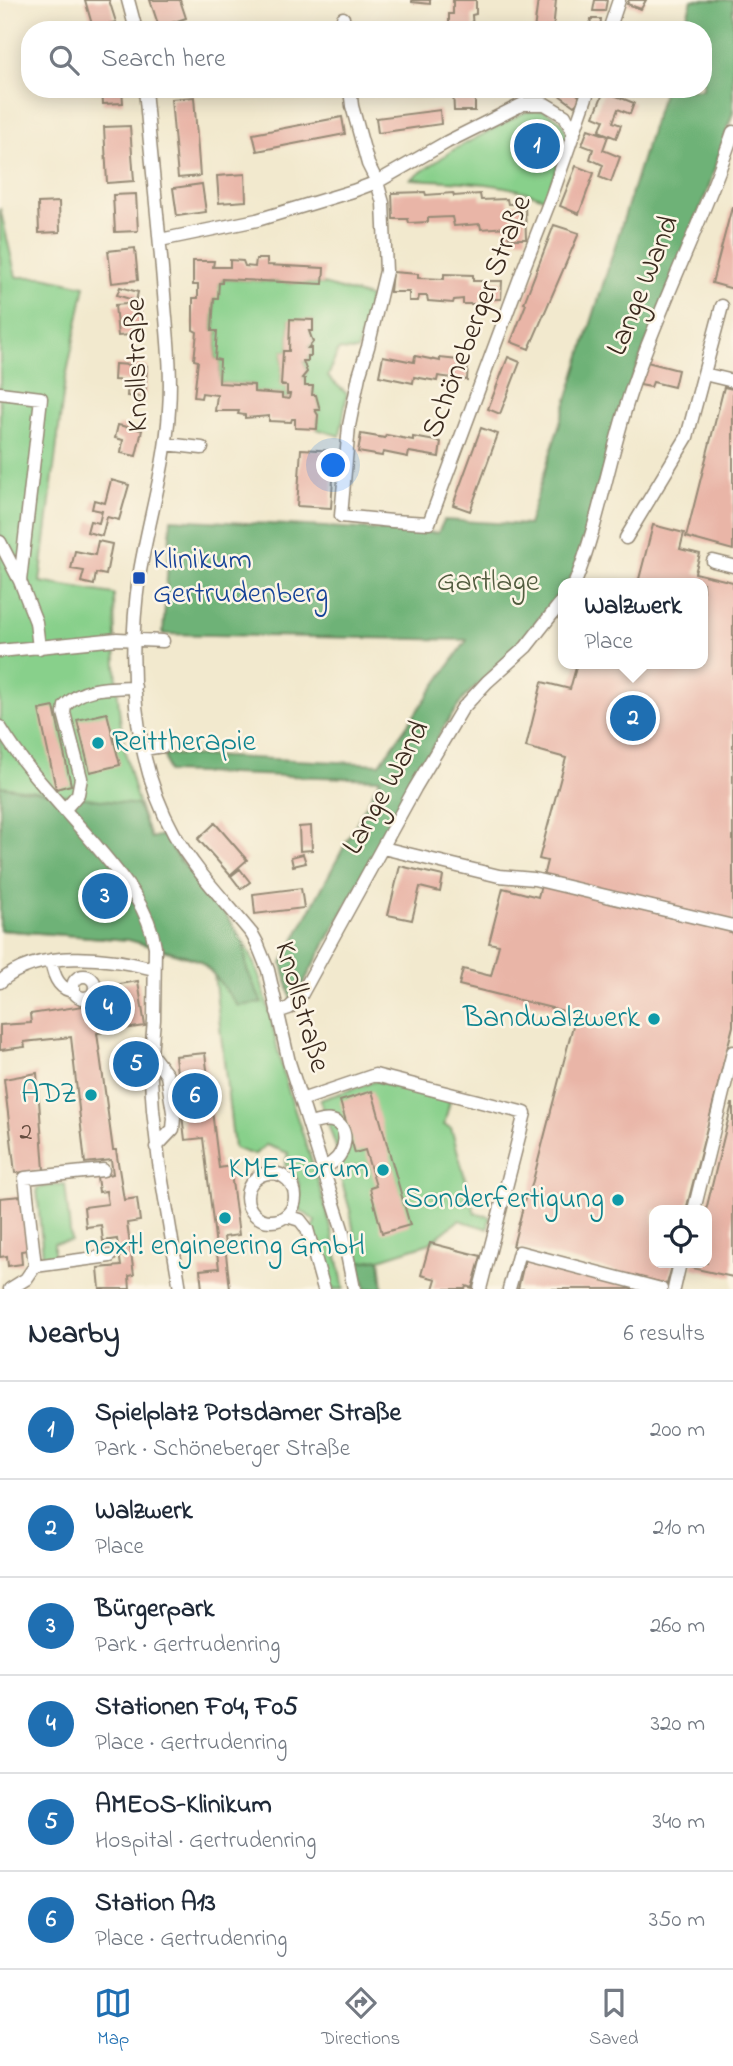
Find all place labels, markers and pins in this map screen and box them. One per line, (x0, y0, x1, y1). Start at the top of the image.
pin: 1 (514, 120, 560, 172)
place label: Klinikum Gertrudenberg (153, 539, 328, 617)
marker: Klinikum Gertrudenberg (131, 570, 147, 586)
pin: 2 (610, 692, 656, 744)
place label: Reittherapie (112, 721, 256, 765)
marker: Reittherapie (90, 735, 106, 751)
pin: 3 (82, 870, 128, 922)
pin: 4 (85, 982, 131, 1034)
place label: Bandwalzwerk (462, 997, 641, 1041)
marker: Bandwalzwerk (646, 1011, 662, 1027)
pin: 5 (113, 1038, 159, 1090)
pin: 6 (172, 1070, 218, 1122)
place label: ADZ (21, 1073, 77, 1117)
marker: ADZ (83, 1087, 99, 1103)
place label: KME Forum (229, 1148, 369, 1192)
marker: KME Forum (375, 1162, 391, 1178)
place label: Sonderfertigung (404, 1178, 604, 1222)
marker: Sonderfertigung (610, 1192, 626, 1208)
marker: noxt! engineering GmbH (217, 1210, 233, 1226)
place label: noxt! engineering GmbH (85, 1225, 365, 1269)

